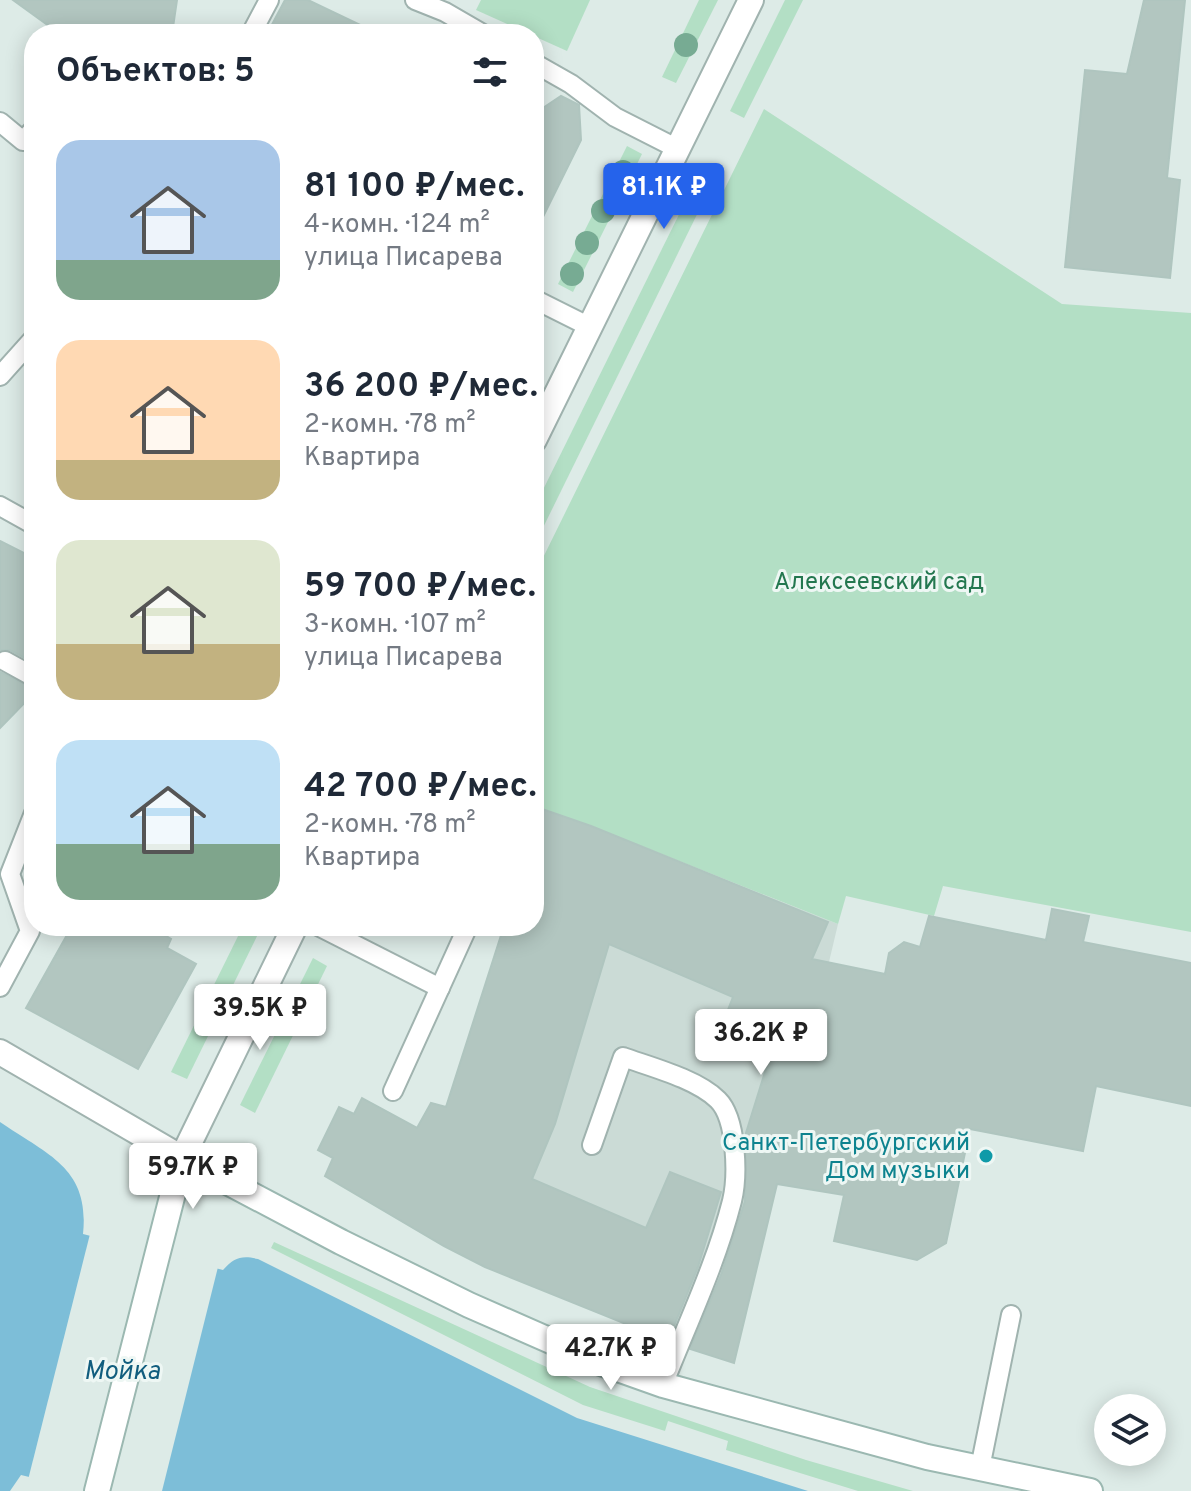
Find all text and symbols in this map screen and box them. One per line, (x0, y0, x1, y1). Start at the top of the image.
icon: filters (468, 50, 512, 94)
text: Объектов: 5 (56, 51, 255, 94)
pin: 81.1K ₽ (590, 163, 738, 231)
text: 81 100 ₽/мес. (304, 166, 524, 209)
icon: home (120, 172, 216, 268)
text: 81.1K ₽ (621, 172, 707, 205)
text: 4-комн. · 124 m² (304, 209, 490, 242)
text: улица Писарева (304, 242, 503, 275)
text: 36 200 ₽/мес. (304, 366, 538, 409)
icon: home (120, 372, 216, 468)
text: 2-комн. · 78 m² (304, 409, 476, 442)
text: Квартира (304, 442, 420, 475)
text: 59 700 ₽/мес. (304, 566, 536, 609)
park label: Алексеевский сад (774, 568, 984, 598)
icon: home (120, 572, 216, 668)
text: 3-комн. · 107 m² (304, 609, 486, 642)
text: улица Писарева (304, 642, 503, 675)
text: 42 700 ₽/мес. (304, 766, 537, 809)
icon: home (120, 772, 216, 868)
text: 2-комн. · 78 m² (304, 809, 476, 842)
text: Квартира (304, 842, 420, 875)
pin: 39.5K ₽ (186, 984, 334, 1052)
text: 39.5K ₽ (212, 993, 308, 1026)
pin: 36.2K ₽ (687, 1009, 835, 1077)
text: 36.2K ₽ (713, 1018, 809, 1051)
place label: Санкт-Петербургский Дом музыки (722, 1129, 970, 1187)
pin: 59.7K ₽ (119, 1143, 267, 1211)
marker: Санкт-Петербургский Дом музыки (977, 1147, 995, 1165)
text: 59.7K ₽ (147, 1152, 239, 1185)
pin: 42.7K ₽ (537, 1324, 685, 1392)
text: 42.7K ₽ (565, 1333, 657, 1366)
water label: Мойка (84, 1356, 161, 1389)
map controls (1094, 1394, 1166, 1466)
button: layers (1094, 1394, 1166, 1466)

